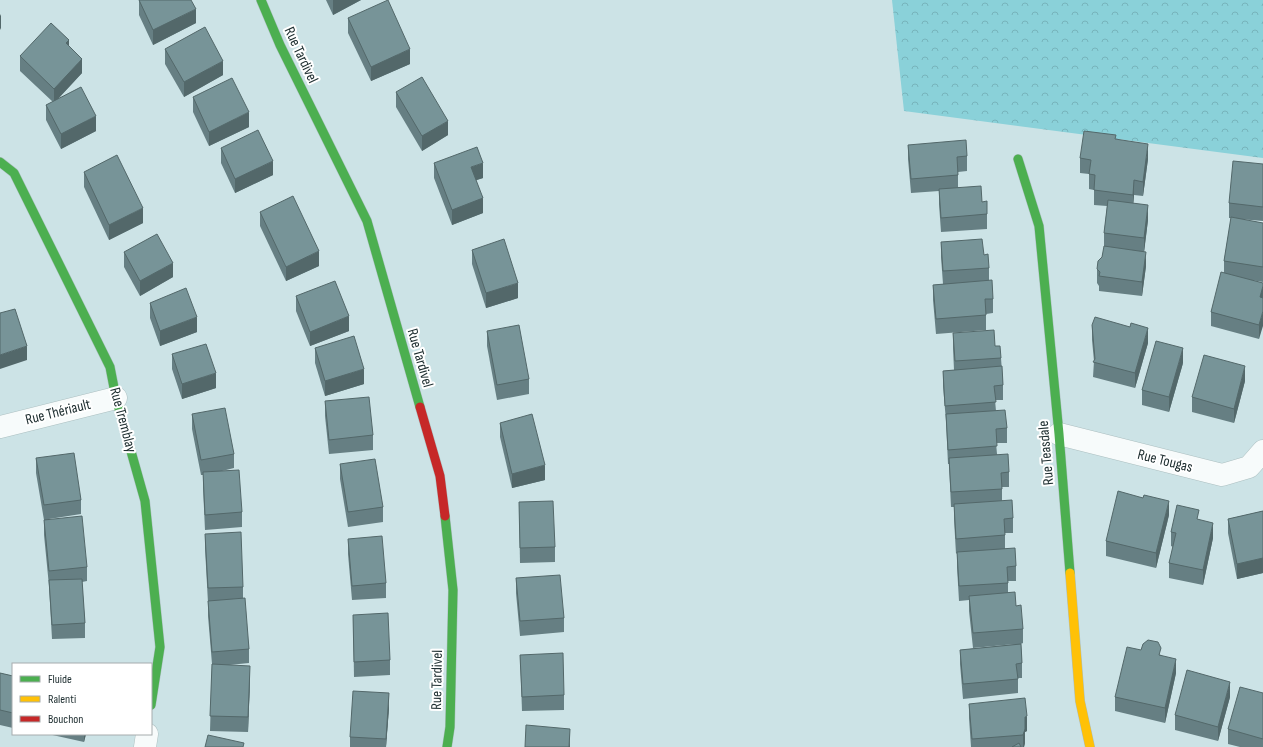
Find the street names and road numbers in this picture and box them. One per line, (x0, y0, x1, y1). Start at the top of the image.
street label: Rue Tardivel (280, 24, 322, 86)
street label: Rue Tardivel (403, 326, 437, 390)
street label: Rue Tremblay (105, 385, 141, 455)
street label: Rue Thériault (23, 395, 93, 429)
street label: Rue Teasdale (1034, 420, 1058, 486)
street label: Rue Tougas (1135, 445, 1195, 477)
street label: Rue Tardivel (427, 650, 447, 710)

